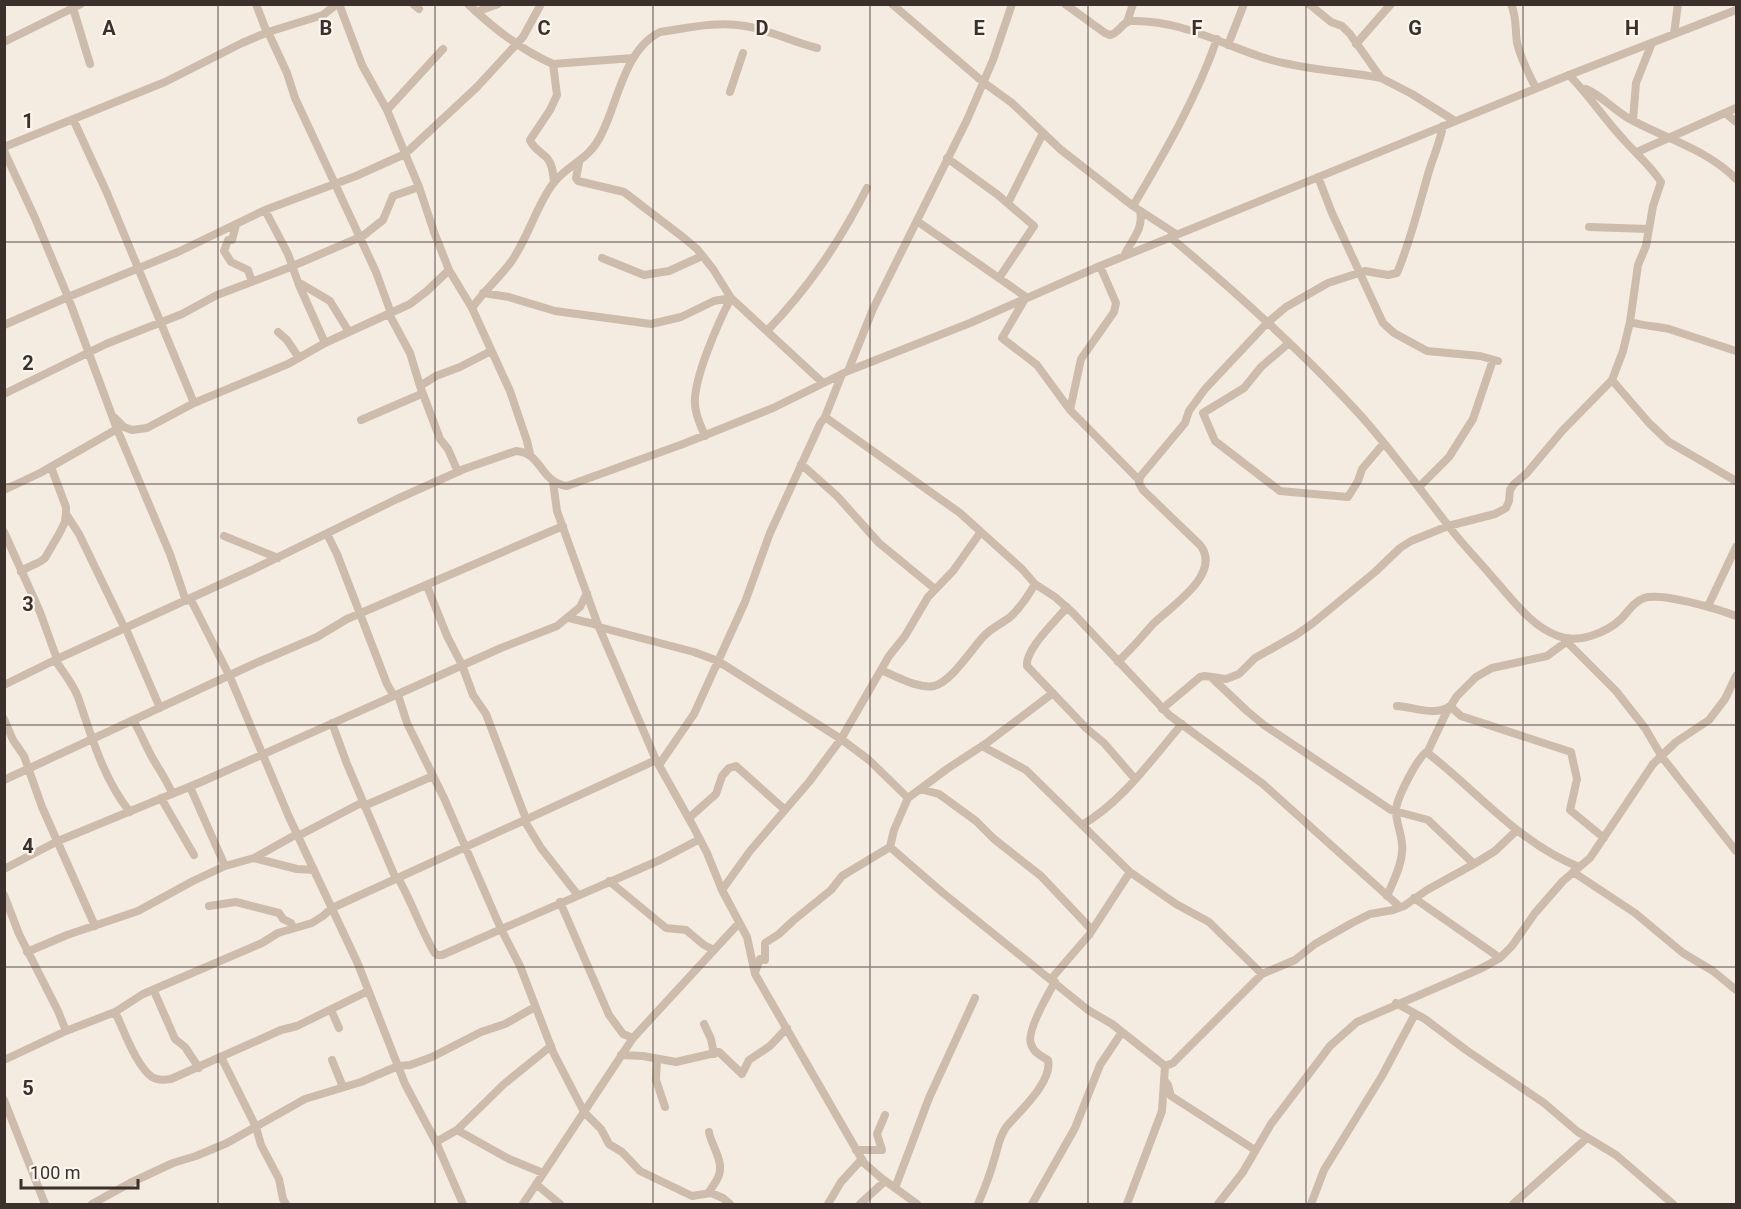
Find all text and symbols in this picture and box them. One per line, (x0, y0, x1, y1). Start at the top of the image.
text: A (102, 16, 116, 40)
text: B (320, 16, 332, 40)
text: C (537, 16, 551, 40)
text: D (756, 16, 769, 40)
text: E (973, 16, 985, 40)
text: F (1192, 16, 1203, 40)
text: G (1408, 16, 1422, 40)
text: H (1625, 16, 1639, 40)
text: 1 (22, 109, 34, 133)
text: 2 (22, 351, 34, 375)
text: 3 (22, 592, 34, 616)
text: 4 (22, 834, 34, 858)
text: 5 (22, 1076, 34, 1100)
scale bar (21, 1152, 138, 1190)
text: 100 m (30, 1162, 81, 1183)

